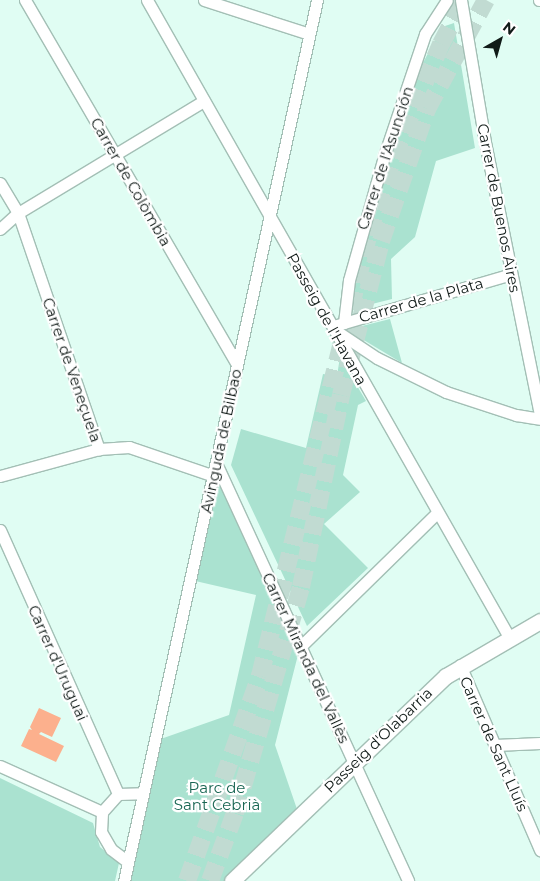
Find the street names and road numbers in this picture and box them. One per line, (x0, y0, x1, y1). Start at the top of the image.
street label: Carrer de l'Asunción (353, 84, 417, 232)
street label: Carrer de Colòmbia (87, 115, 175, 249)
street label: Carrer de Buenos Aires (474, 122, 524, 294)
street label: Passeig de l'Havana (283, 250, 371, 388)
street label: Carrer de la Plata (357, 274, 485, 326)
street label: Carrer de Veneçuela (39, 295, 105, 445)
street label: Avinguda de Bilbao (197, 367, 245, 515)
street label: Carrer Miranda del Vallès (259, 570, 353, 746)
street label: Carrer d'Uruguai (24, 602, 92, 724)
street label: Carrer de Sant Lluís (456, 674, 532, 814)
street label: Passeig d'Olabarria (320, 684, 436, 796)

